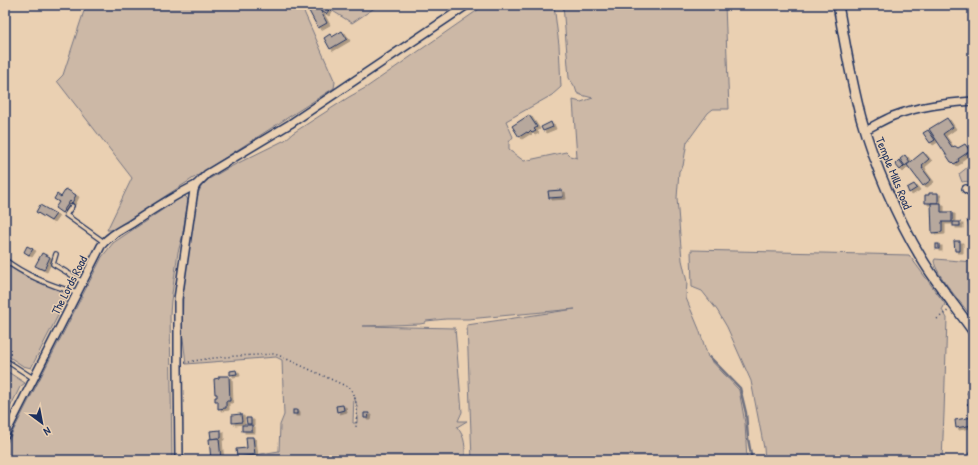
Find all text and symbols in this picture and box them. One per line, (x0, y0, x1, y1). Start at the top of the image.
street label: Temple Mills Road (872, 134, 916, 212)
street label: The Lords Road (47, 252, 91, 317)
north arrow (22, 403, 62, 443)
text: N (41, 424, 53, 439)

